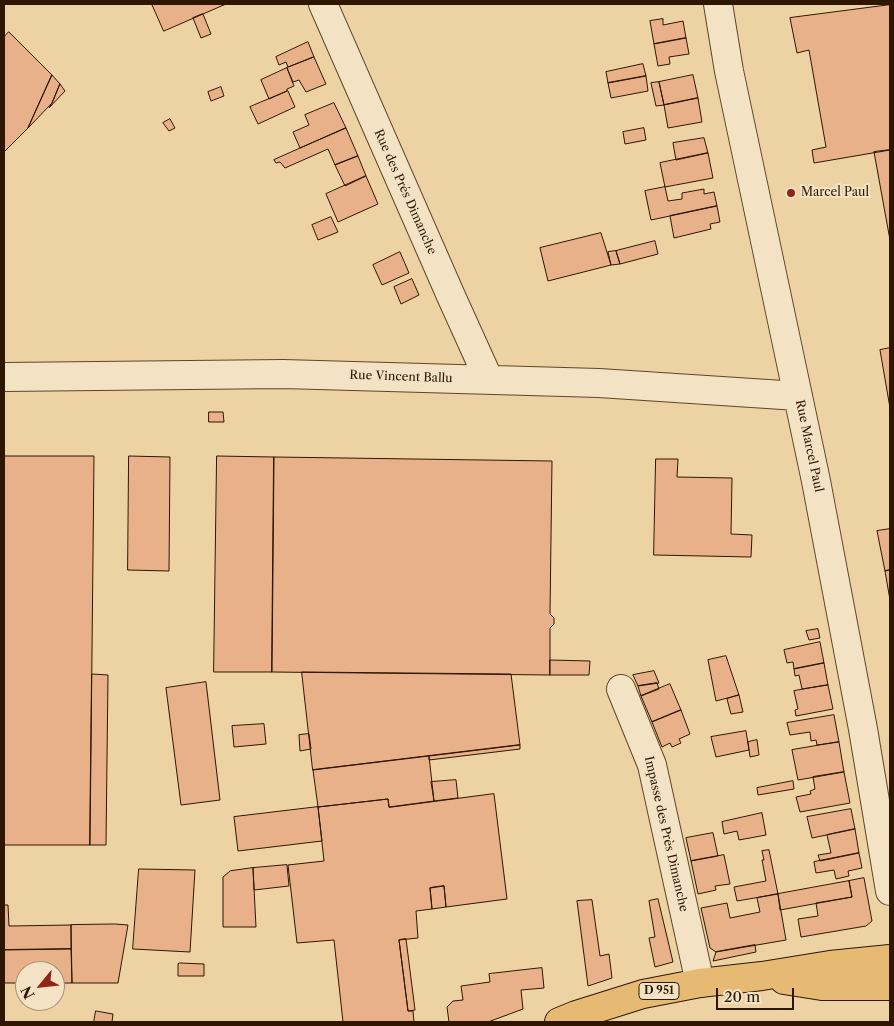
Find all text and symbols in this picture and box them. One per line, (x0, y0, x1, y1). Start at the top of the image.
street label: Rue des Prés Dimanche (371, 127, 439, 257)
place label: Marcel Paul (801, 186, 869, 200)
marker: Marcel Paul (785, 187, 797, 199)
street label: Rue Vincent Ballu (349, 368, 453, 386)
street label: Rue Marcel Paul (792, 398, 826, 494)
street label: Impasse des Près Dimanche (641, 755, 691, 913)
north arrow (15, 961, 65, 1011)
scale bar (719, 978, 796, 1010)
road number: D 951 (639, 982, 679, 999)
text: N (17, 983, 38, 1002)
text: 20 m (724, 987, 760, 1006)

